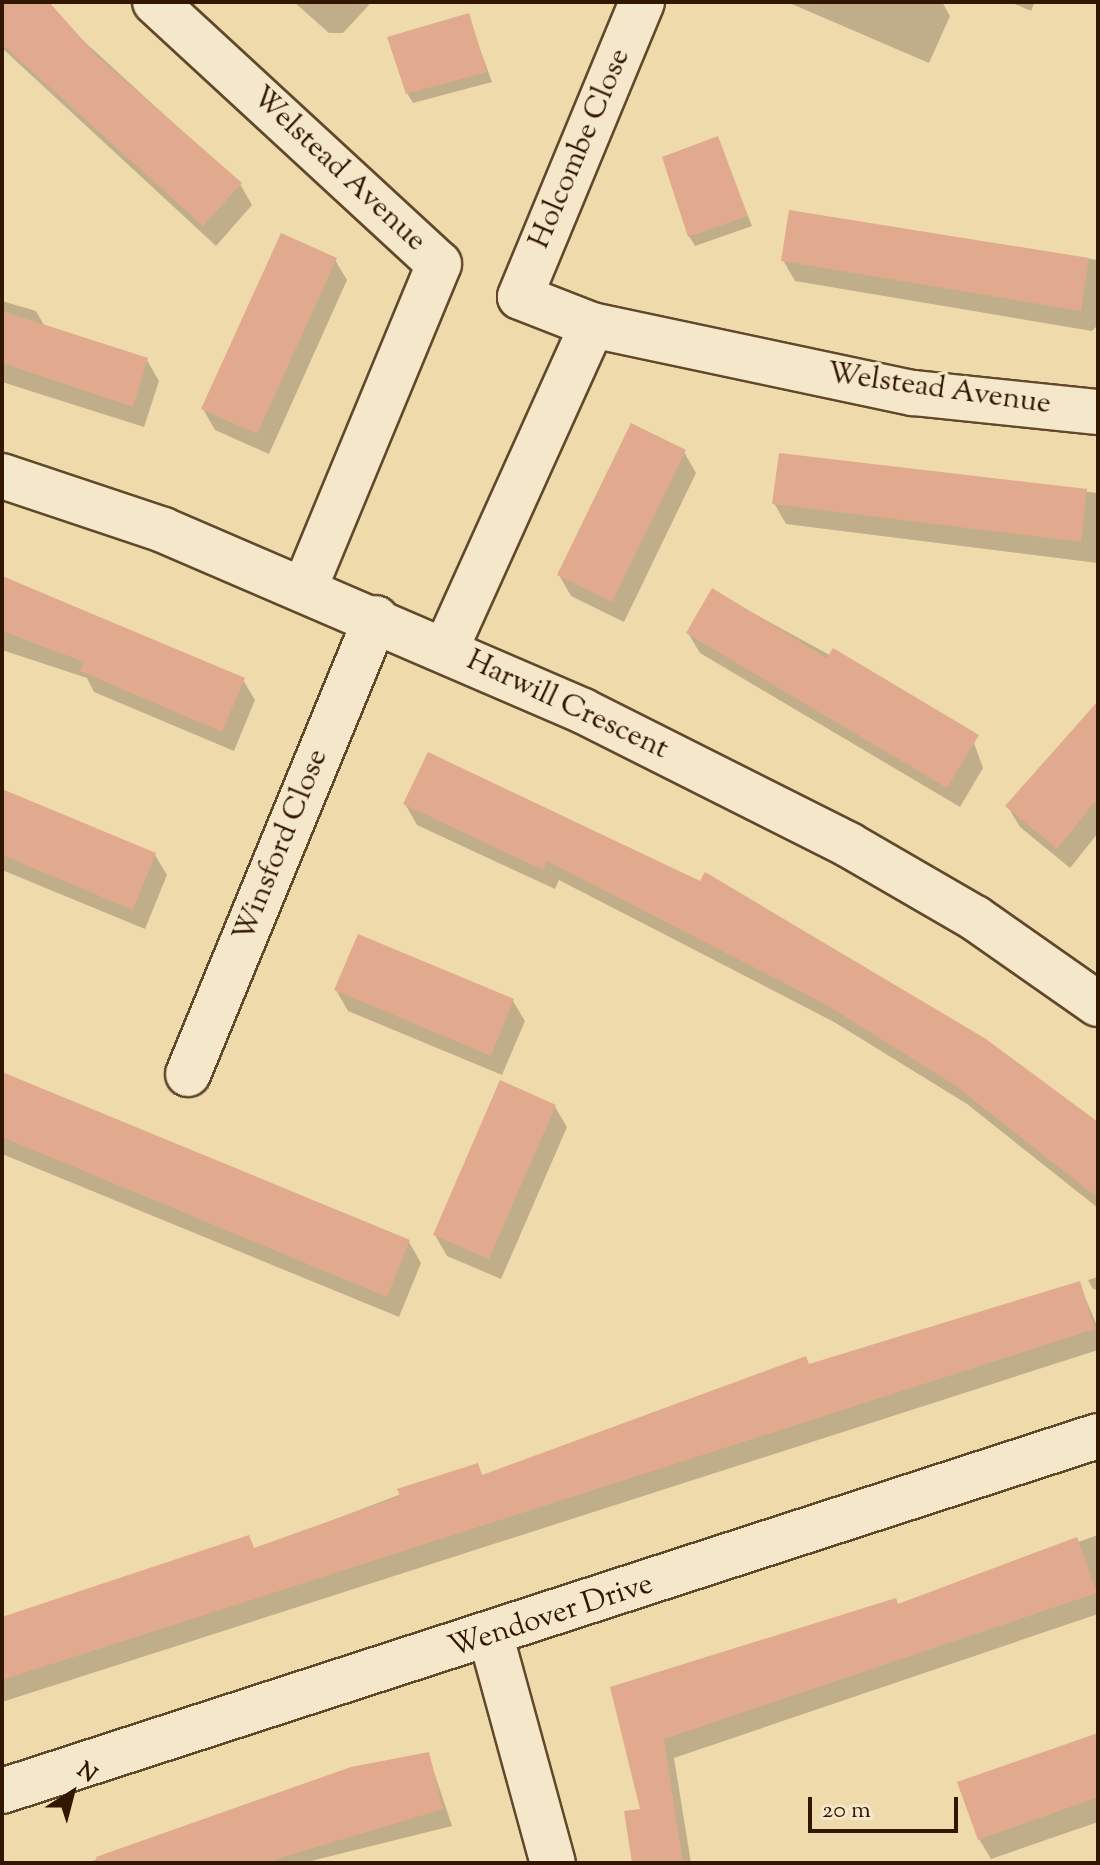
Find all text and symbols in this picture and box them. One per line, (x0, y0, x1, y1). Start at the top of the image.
street label: Holcombe Close (523, 44, 639, 254)
street label: Welstead Avenue (243, 80, 433, 260)
street label: Welstead Avenue (825, 356, 1053, 424)
street label: Harwill Crescent (460, 644, 674, 768)
street label: Winsford Close (227, 744, 337, 948)
street label: Wendover Drive (444, 1567, 658, 1667)
north arrow (32, 1753, 112, 1833)
text: N (70, 1755, 103, 1792)
scale bar (812, 1781, 962, 1831)
text: 20 m (822, 1794, 871, 1828)

